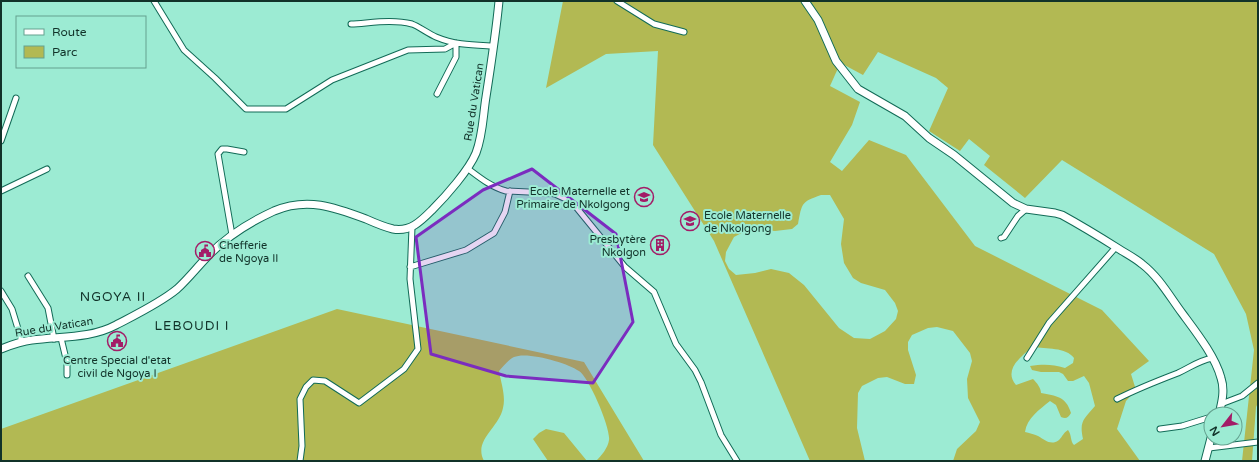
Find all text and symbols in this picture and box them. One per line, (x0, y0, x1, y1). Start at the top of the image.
legend (16, 16, 146, 68)
text: Route (52, 25, 87, 39)
text: Parc (52, 45, 77, 59)
street label: Rue du Vatican (461, 62, 487, 142)
place label: Ecole Maternelle et Primaire de Nkolgong (516, 185, 630, 211)
school or university icon: Ecole Maternelle et Primaire de Nkolgong (633, 186, 655, 208)
place label: Ecole Maternelle de Nkolgong (704, 209, 791, 235)
school or university icon: Ecole Maternelle de Nkolgong (679, 210, 701, 232)
place label: Presbytère Nkolgon (590, 233, 646, 259)
building icon: Presbytère Nkolgon (649, 234, 671, 256)
place label: Chefferie de Ngoya II (219, 239, 278, 265)
public building icon: Chefferie de Ngoya II (194, 240, 216, 262)
district label: NGOYA II (80, 289, 146, 305)
street label: Rue du Vatican (14, 314, 94, 340)
district label: LEBOUDI I (155, 318, 229, 334)
public building icon: Centre Special d'etat civil de Ngoya I (106, 330, 128, 352)
place label: Centre Special d'etat civil de Ngoya I (63, 354, 171, 380)
north arrow (1203, 406, 1243, 446)
text: N (1207, 424, 1223, 438)

